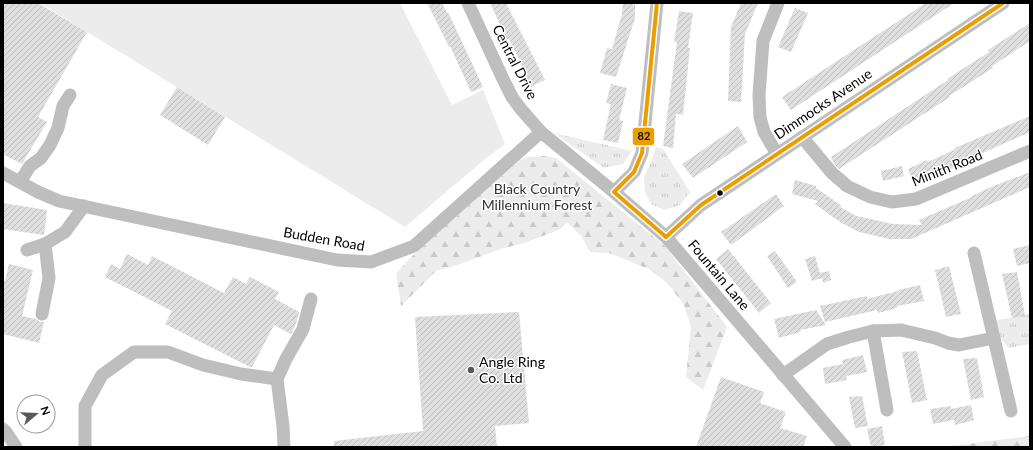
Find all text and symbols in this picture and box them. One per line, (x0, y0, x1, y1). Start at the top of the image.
street label: Central Drive (489, 22, 542, 102)
street label: Dimmocks Avenue (771, 65, 875, 143)
line badge: 82 (632, 127, 655, 146)
text: 82 (638, 129, 650, 142)
street label: Minith Road (909, 146, 985, 189)
park label: Black Country Millennium Forest (482, 180, 592, 213)
unlabelled marker (715, 188, 725, 198)
street label: Budden Road (282, 223, 366, 254)
street label: Fountain Lane (685, 236, 754, 313)
place label: Angle Ring Co. Ltd (479, 353, 545, 386)
marker: Angle Ring Co. Ltd (466, 365, 476, 375)
north arrow (16, 394, 56, 434)
text: N (38, 404, 53, 417)

